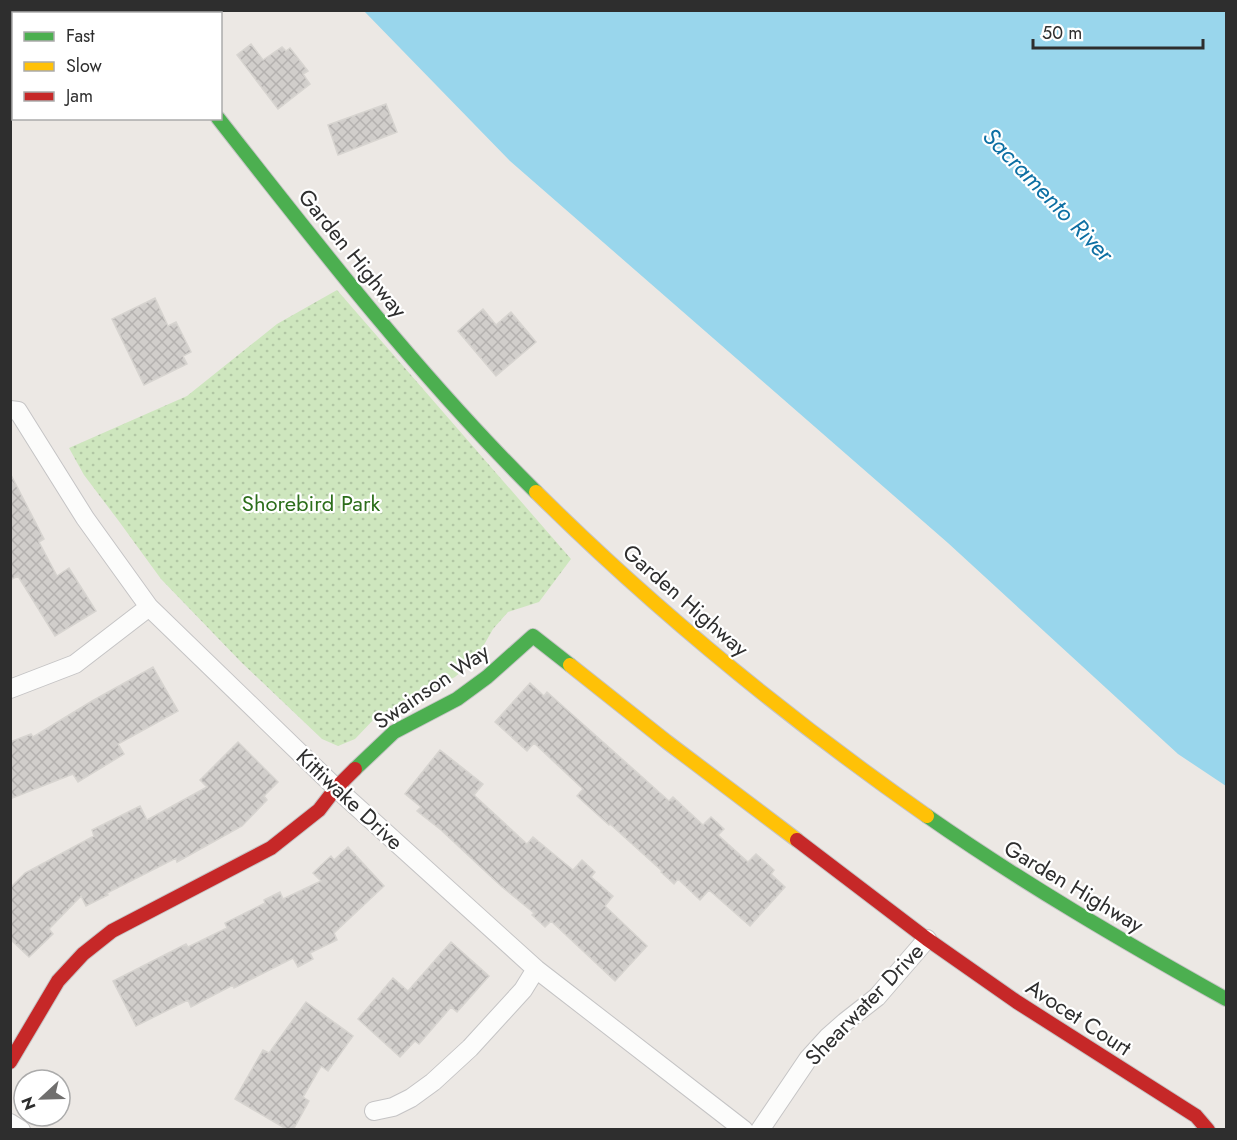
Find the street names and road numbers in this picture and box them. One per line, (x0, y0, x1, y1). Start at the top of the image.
street label: Garden Highway (291, 182, 415, 325)
street label: Garden Highway (616, 536, 756, 664)
street label: Swainson Way (367, 635, 496, 737)
street label: Kittiwake Drive (289, 741, 411, 857)
street label: Garden Highway (998, 832, 1150, 940)
street label: Shearwater Drive (797, 936, 931, 1072)
street label: Avocet Court (1020, 971, 1139, 1063)

